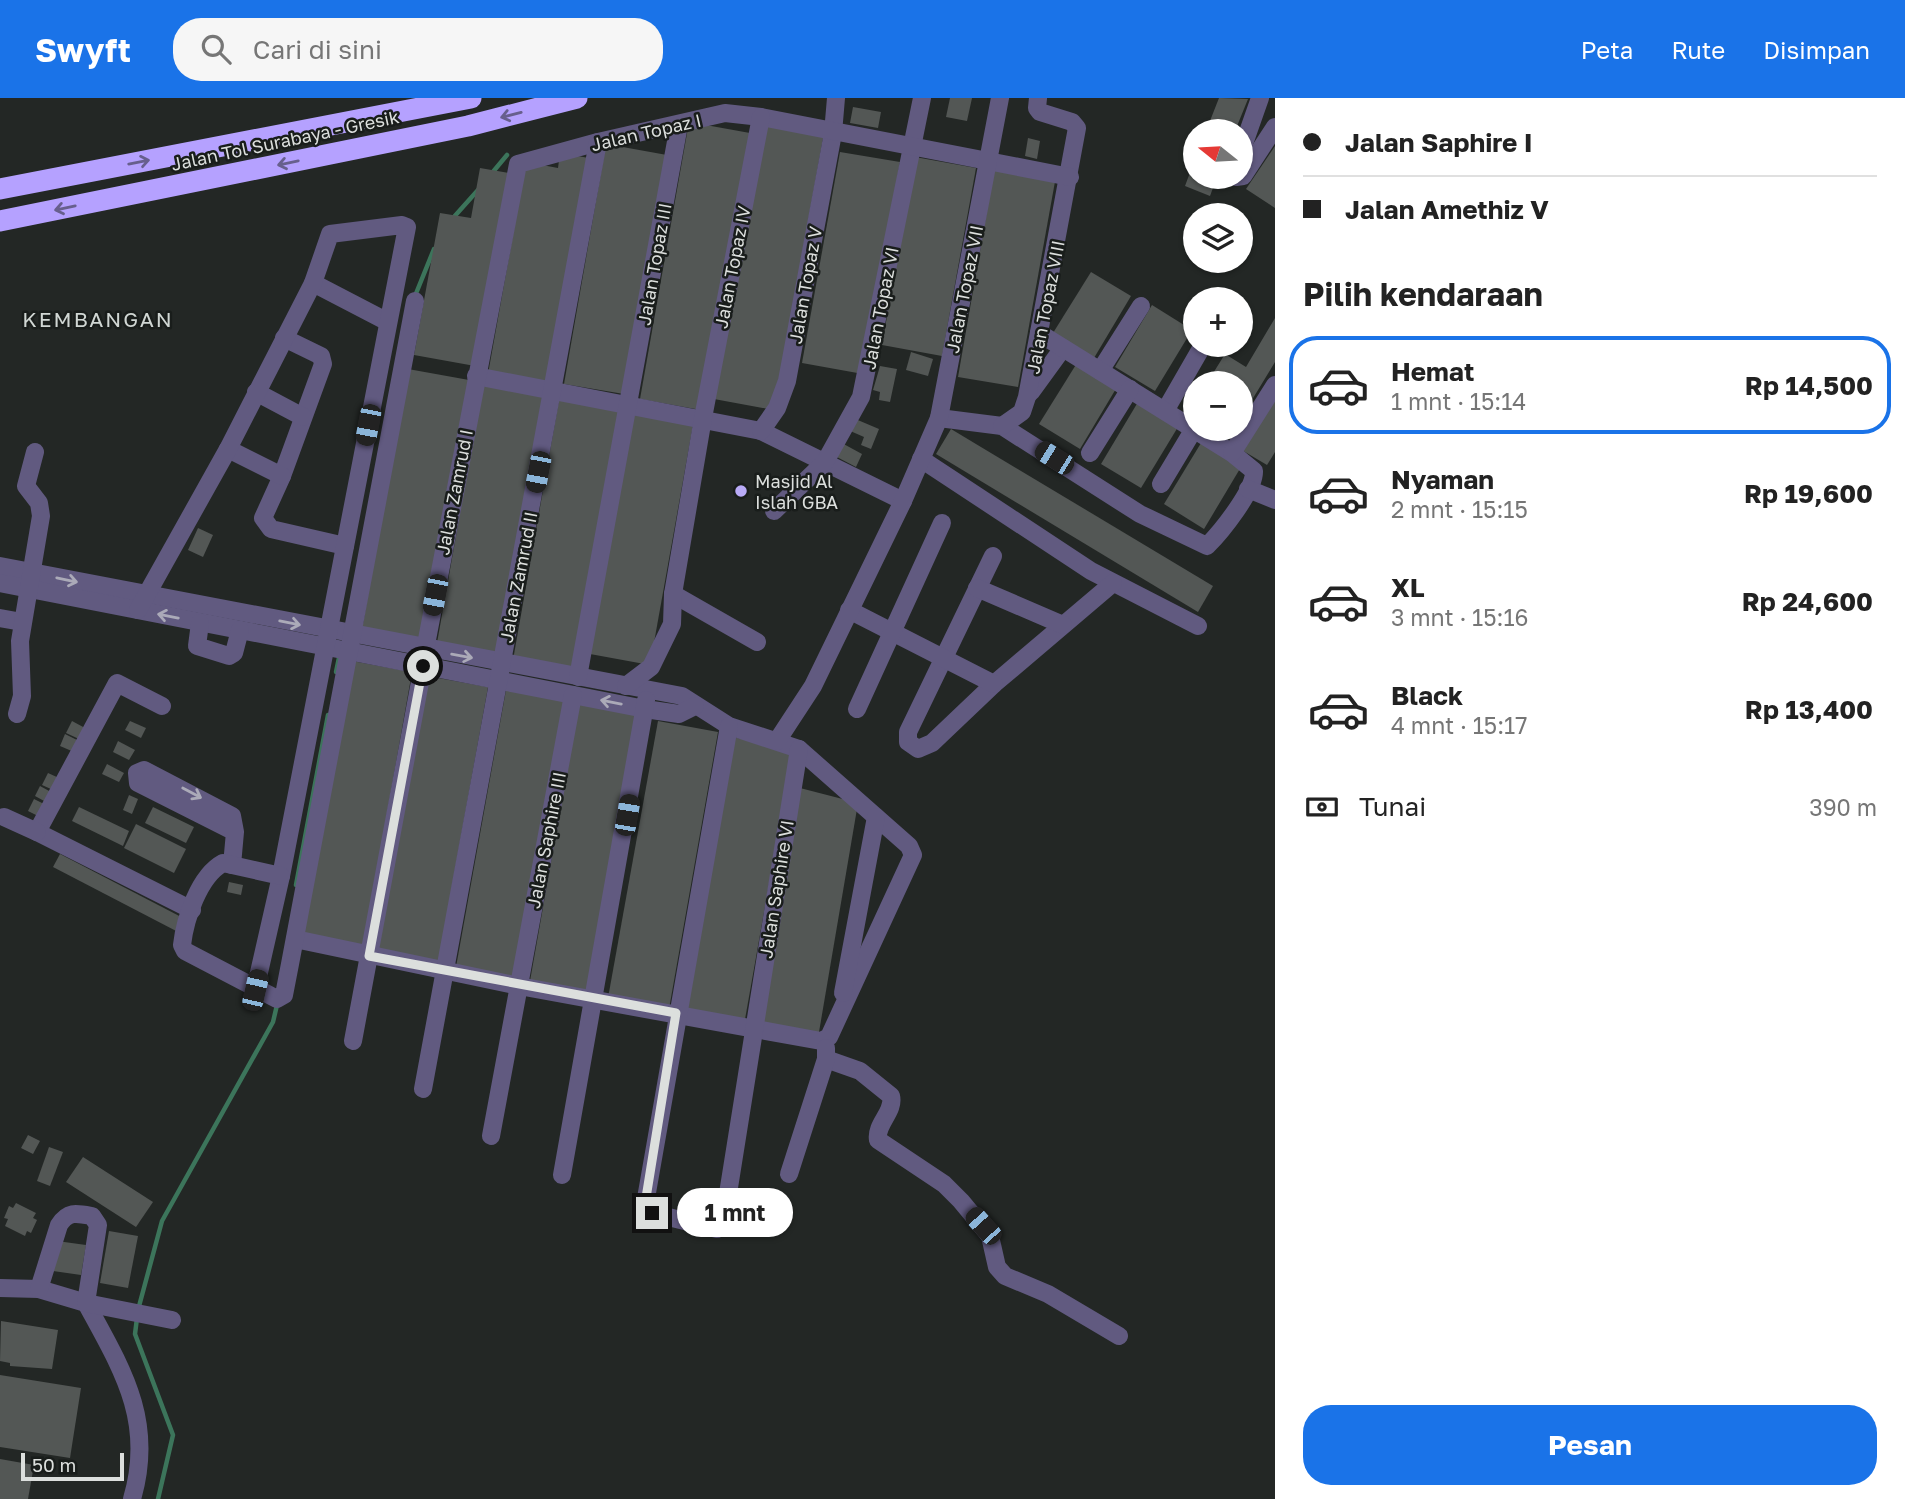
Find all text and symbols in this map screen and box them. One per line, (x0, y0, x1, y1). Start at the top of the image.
search box (173, 18, 663, 81)
text: Swyft (35, 30, 131, 69)
icon: search (197, 30, 235, 68)
text: Cari di sini (253, 34, 382, 65)
text: Peta (1581, 35, 1633, 64)
text: Rute (1671, 35, 1725, 64)
text: Disimpan (1763, 35, 1870, 64)
street label: Jalan Tol Surabaya - Gresik (169, 105, 401, 175)
one-way arrow (500, 109, 523, 122)
street label: Jalan Topaz I (589, 109, 703, 155)
north arrow (1183, 119, 1253, 189)
map controls (1183, 119, 1253, 441)
text: Jalan Saphire I (1345, 127, 1533, 158)
one-way arrow (127, 155, 150, 169)
one-way arrow (277, 156, 300, 170)
text: Jalan Amethiz V (1345, 194, 1549, 225)
street label: Jalan Topaz III (632, 201, 676, 327)
one-way arrow (54, 202, 77, 216)
button: layers (1183, 203, 1253, 273)
street label: Jalan Topaz IV (709, 204, 755, 330)
street label: Jalan Topaz VII (941, 223, 987, 355)
street label: Jalan Topaz V (784, 225, 826, 345)
street label: Jalan Topaz VIII (1021, 238, 1069, 376)
street label: Jalan Topaz VI (857, 245, 903, 371)
text: Pilih kendaraan (1303, 275, 1543, 313)
button: + (1183, 287, 1253, 357)
district label: KEMBANGAN (22, 306, 174, 332)
icon: car (1307, 354, 1370, 417)
text: Hemat (1391, 356, 1474, 387)
text: Rp 14,500 (1745, 370, 1873, 401)
button: − (1183, 371, 1253, 441)
text: 1 mnt · 15:14 (1391, 387, 1526, 415)
car (354, 402, 383, 448)
street label: Jalan Zamrud I (431, 427, 477, 557)
car (1031, 438, 1078, 478)
car (524, 449, 553, 495)
icon: car (1307, 462, 1370, 525)
text: Nyaman (1391, 464, 1494, 495)
place label: Masjid Al Islah GBA (755, 470, 838, 513)
text: Rp 19,600 (1744, 478, 1873, 509)
marker: Masjid Al Islah GBA (733, 483, 749, 499)
text: 2 mnt · 15:15 (1391, 495, 1528, 523)
street label: Jalan Zamrud II (494, 509, 542, 645)
icon: car (1307, 570, 1370, 633)
car (421, 572, 450, 618)
text: XL (1391, 572, 1425, 603)
one-way arrow (55, 574, 78, 588)
text: Rp 24,600 (1742, 586, 1873, 617)
text: 3 mnt · 15:16 (1391, 603, 1529, 631)
one-way arrow (157, 609, 180, 623)
one-way arrow (278, 617, 301, 631)
route start (407, 650, 439, 682)
one-way arrow (450, 650, 472, 663)
icon: car (1307, 678, 1370, 741)
text: Black (1391, 680, 1463, 711)
text: Rp 13,400 (1745, 694, 1873, 725)
one-way arrow (600, 695, 623, 709)
text: 4 mnt · 15:17 (1391, 711, 1527, 739)
street label: Jalan Saphire III (522, 770, 570, 910)
one-way arrow (182, 787, 202, 801)
icon: cash (1303, 788, 1341, 826)
text: Tunai (1359, 791, 1426, 822)
car (614, 792, 641, 838)
text: 390 m (1809, 793, 1877, 821)
street label: Jalan Saphire VI (754, 818, 798, 960)
car (241, 967, 270, 1013)
callout: 1 mnt (676, 1188, 792, 1238)
route end (636, 1197, 668, 1229)
text: 1 mnt (705, 1198, 765, 1226)
car (962, 1203, 1005, 1249)
button: Pesan (1303, 1405, 1877, 1485)
scale bar (21, 1450, 124, 1482)
text: 50 m (32, 1453, 76, 1476)

